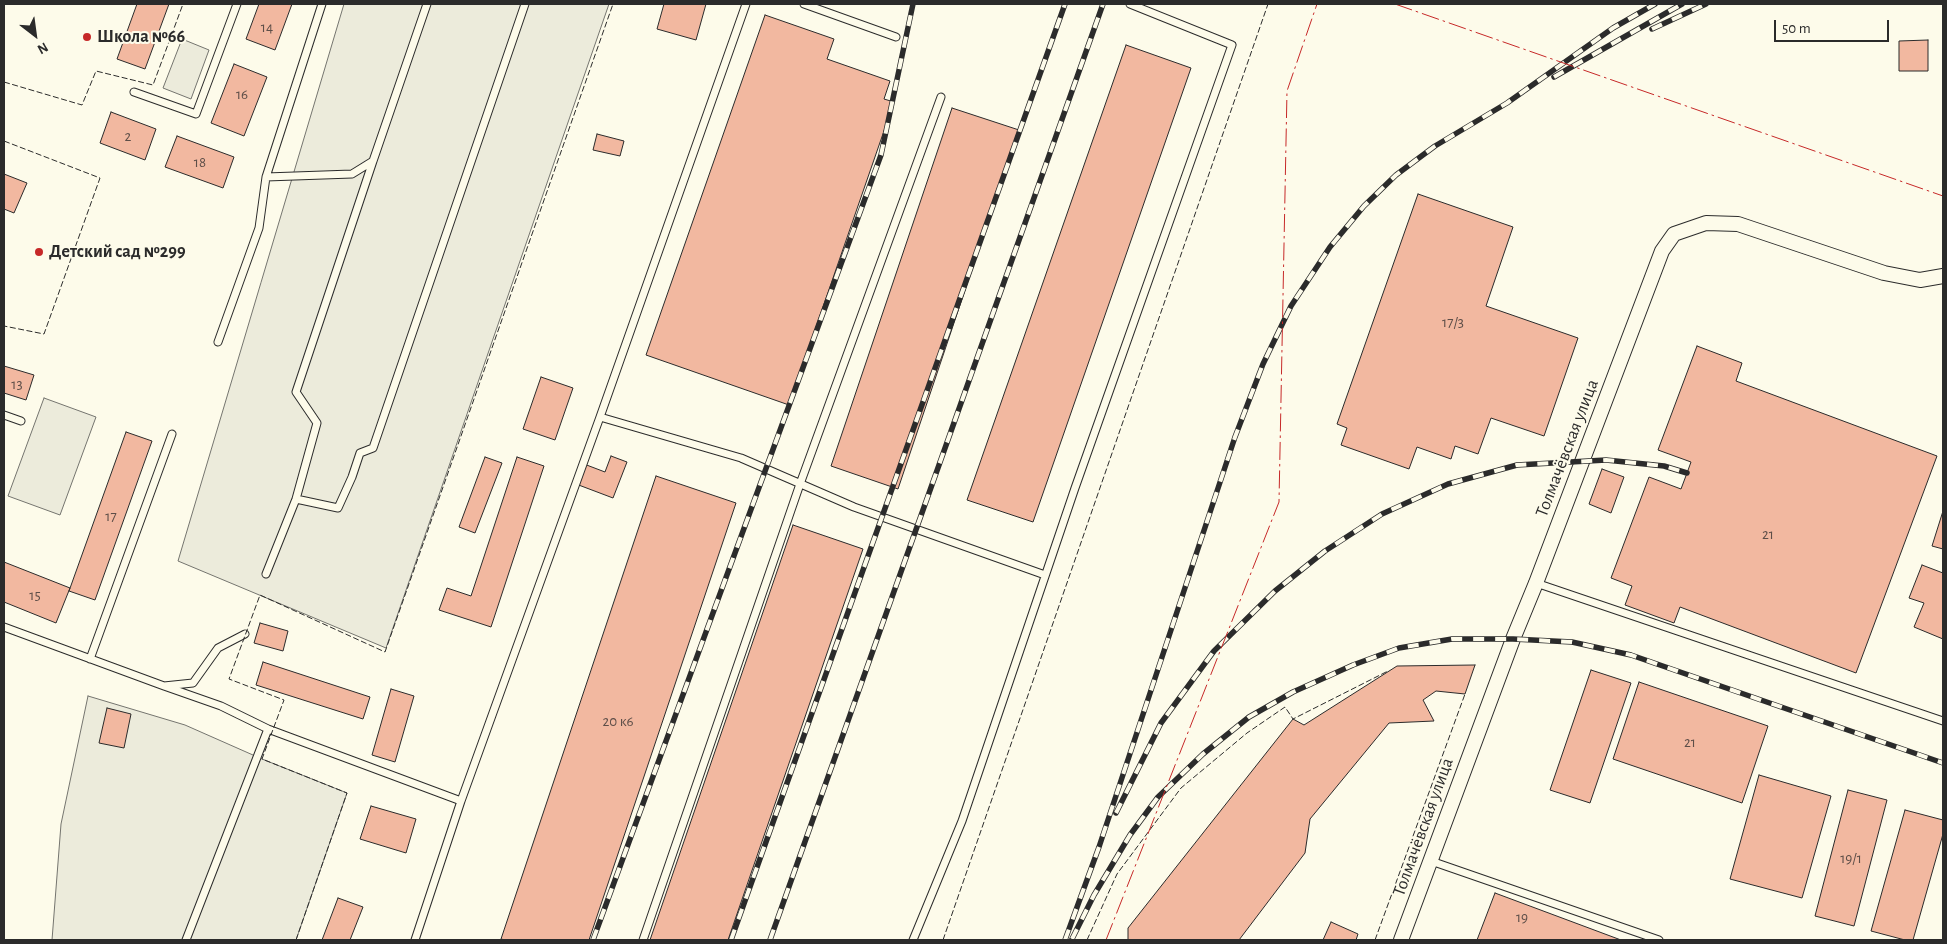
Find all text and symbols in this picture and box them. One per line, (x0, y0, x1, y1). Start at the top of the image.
north arrow (10, 10, 60, 60)
scale bar (1777, 10, 1892, 42)
house number: 14 (261, 18, 273, 36)
text: 50 m (1782, 21, 1811, 36)
place label: Школа №66 (97, 26, 185, 48)
marker: Школа №66 (81, 31, 93, 43)
text: N (35, 39, 50, 56)
house number: 16 (236, 85, 248, 103)
house number: 2 (125, 127, 131, 145)
house number: 18 (194, 153, 206, 171)
place label: Детский сад №299 (49, 241, 186, 263)
marker: Детский сад №299 (33, 246, 45, 258)
house number: 17/3 (1442, 313, 1464, 331)
house number: 13 (11, 375, 23, 393)
street label: Толмачёвская улица (1531, 376, 1603, 520)
house number: 17 (105, 507, 117, 525)
house number: 21 (1762, 525, 1774, 543)
house number: 15 (29, 586, 41, 604)
house number: 20 к6 (602, 712, 634, 730)
house number: 21 (1684, 733, 1696, 751)
street label: Толмачёвская улица (1388, 755, 1458, 899)
house number: 19/1 (1840, 849, 1862, 867)
house number: 19 (1516, 908, 1528, 926)

